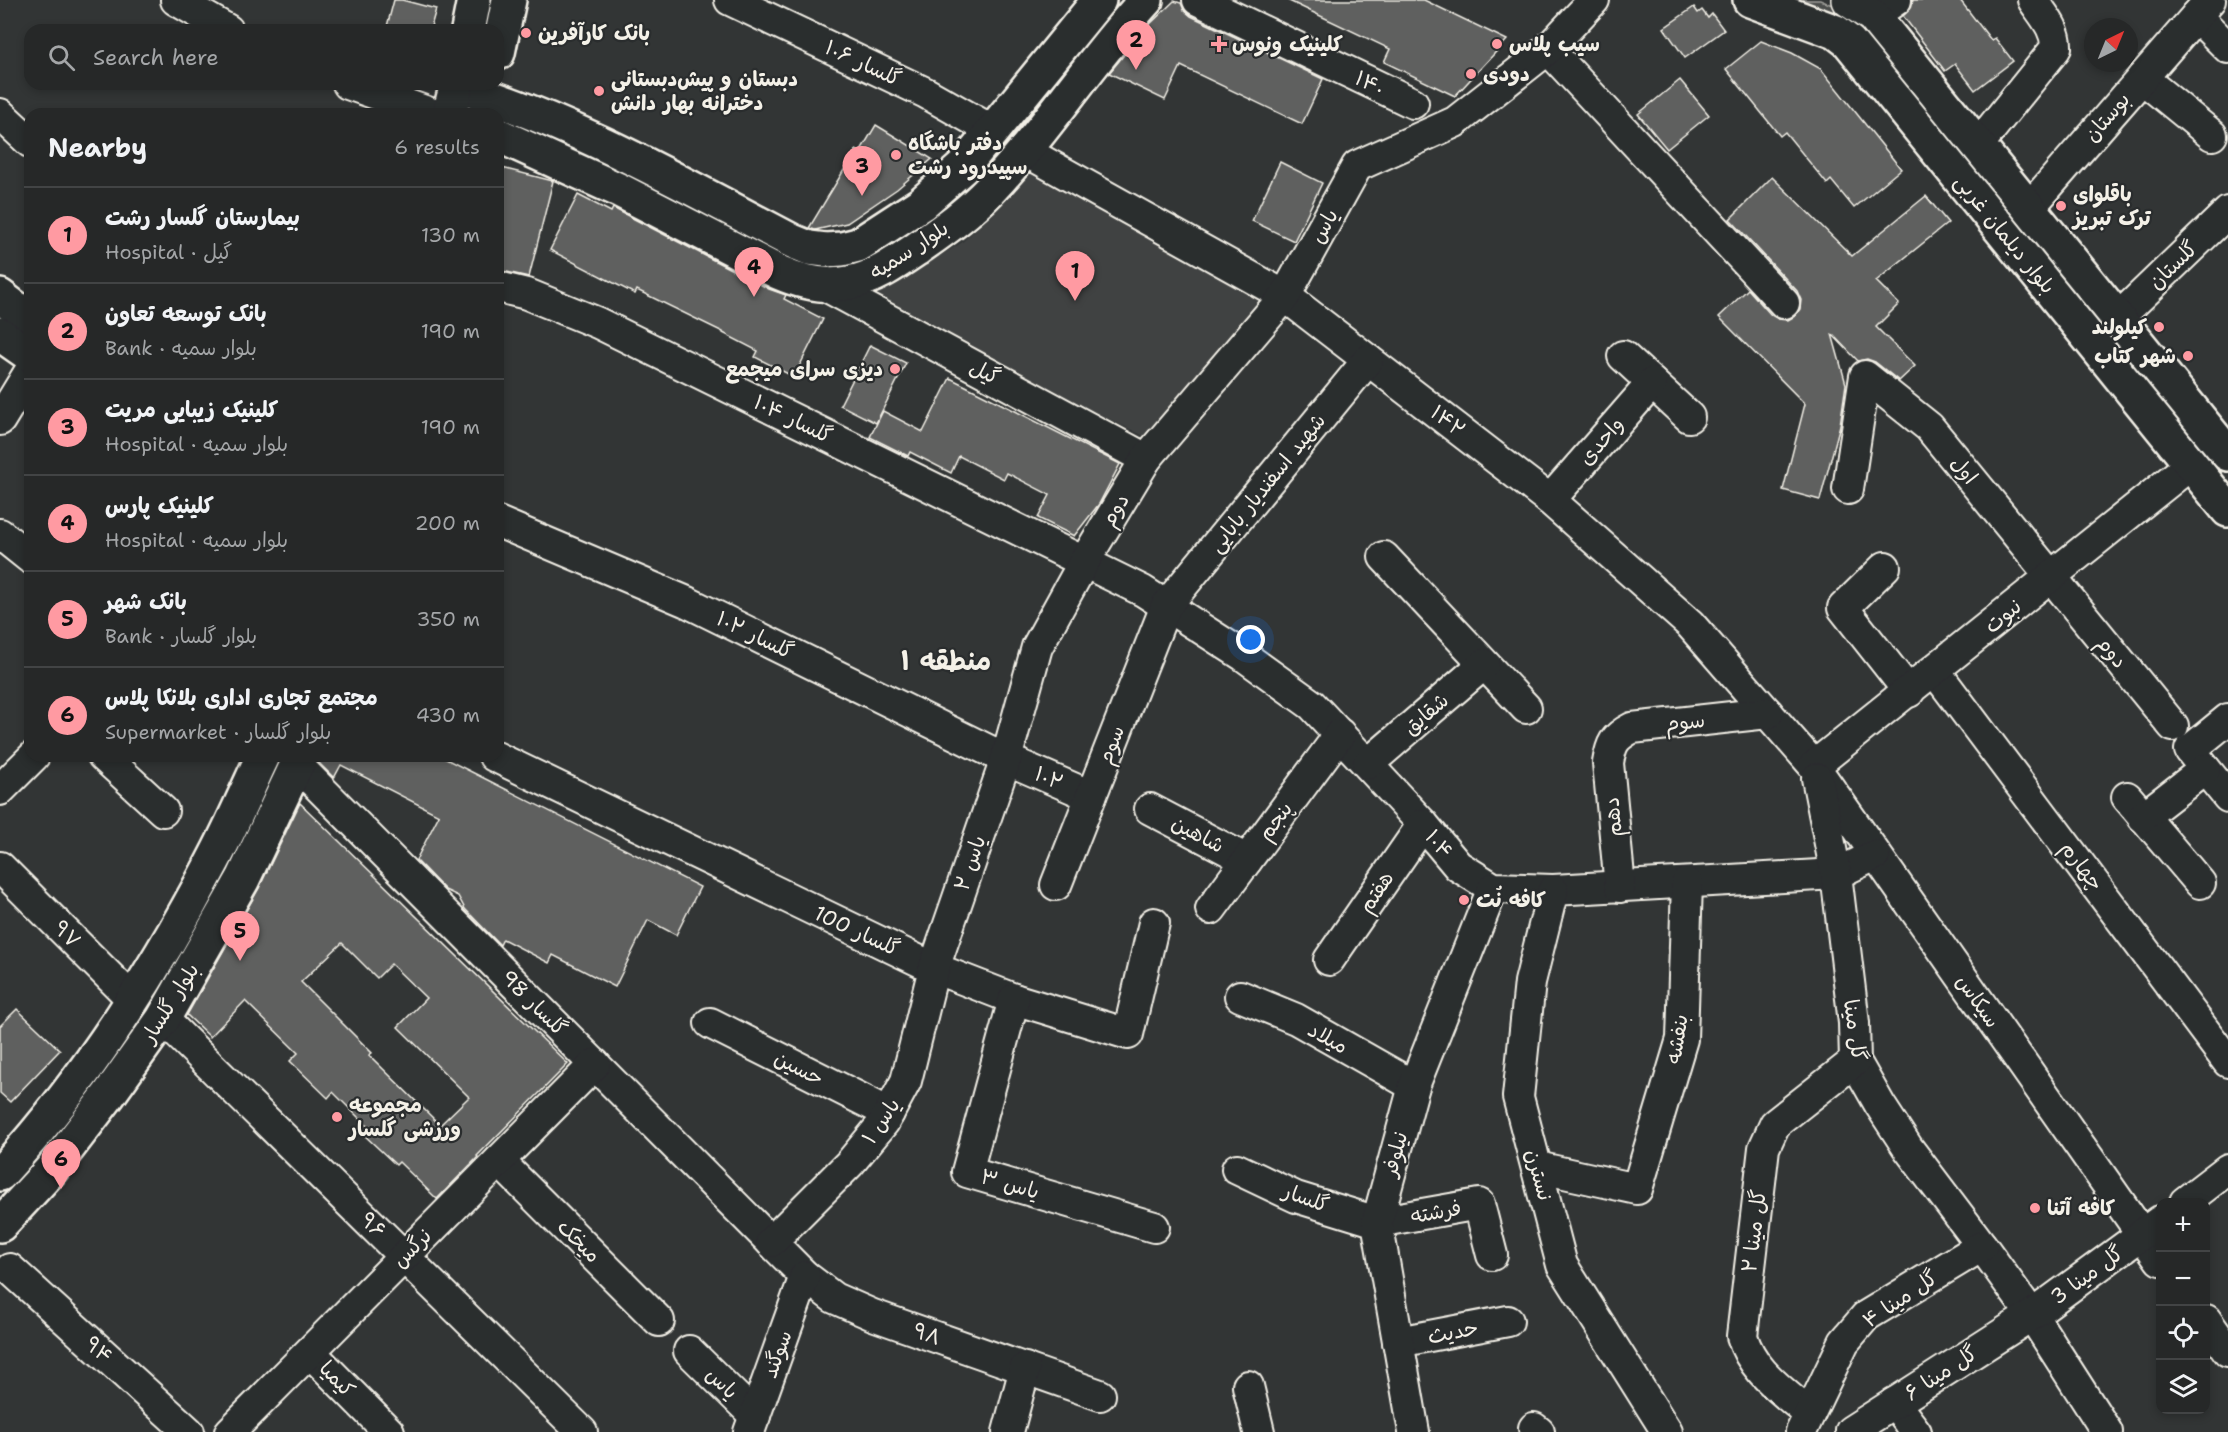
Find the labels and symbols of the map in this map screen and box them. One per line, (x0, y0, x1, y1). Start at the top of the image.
north arrow (2084, 18, 2138, 72)
place label: بانک کارآفرین (538, 19, 650, 47)
pin: 2 (1116, 20, 1156, 70)
marker: بانک کارآفرین (519, 26, 533, 40)
place label: کلینیک ونوس (1232, 30, 1343, 58)
place label: سیب پلاس (1509, 30, 1600, 58)
street label: گلسار ۱۰۶ (820, 33, 906, 93)
marker: کلینیک ونوس (1210, 35, 1228, 53)
marker: سیب پلاس (1490, 37, 1504, 51)
place label: دودی (1483, 60, 1530, 88)
street label: ۱۴۰ (1350, 64, 1390, 102)
place label: دبستان و پیش‌دبستانی دخترانه بهار دانش (611, 65, 798, 117)
marker: دودی (1464, 67, 1478, 81)
marker: دبستان و پیش‌دبستانی دخترانه بهار دانش (592, 84, 606, 98)
street label: بوستان (2078, 86, 2136, 148)
place label: دفتر باشگاه سپیدرود رشت (908, 129, 1027, 181)
pin: 3 (842, 146, 882, 196)
marker: دفتر باشگاه سپیدرود رشت (889, 148, 903, 162)
street label: بلوار دیلمان غربی (1948, 168, 2062, 300)
place label: باقلوای ترک تبریز (2071, 180, 2152, 232)
marker: باقلوای ترک تبریز (2054, 199, 2068, 213)
street label: یاس (1303, 204, 1345, 248)
street label: بلوار سمیه (864, 214, 954, 286)
street label: گلستان (2142, 235, 2204, 295)
pin: 4 (734, 248, 774, 297)
pin: 1 (1056, 252, 1094, 301)
place label: کیلولند (2092, 313, 2148, 341)
marker: کیلولند (2152, 320, 2166, 334)
place label: شهر کتاب (2094, 342, 2176, 370)
marker: شهر کتاب (2181, 349, 2195, 363)
street label: گیل (965, 352, 1005, 392)
place label: دیزی سرای میجمع (725, 355, 883, 384)
marker: دیزی سرای میجمع (888, 362, 902, 376)
street label: گلسار ۱۰۴ (749, 388, 837, 450)
street label: ۱۴۲ (1425, 398, 1471, 444)
street label: شهید اسفندیار بابایی (1202, 407, 1332, 559)
street label: واحدی (1572, 411, 1630, 471)
street label: اول (1944, 450, 1984, 490)
street label: دوم (1094, 488, 1138, 533)
street label: نبوت (1978, 592, 2028, 640)
street label: گلسار ۱۰۲ (712, 604, 798, 666)
your location (1236, 625, 1265, 654)
street label: دوم (2089, 630, 2134, 675)
district label: منطقه ۱ (901, 642, 991, 679)
street label: شقایق (1397, 686, 1455, 742)
street label: سوم (1664, 706, 1706, 740)
street label: سوم (1091, 721, 1133, 769)
street label: ۱۰۲ (1030, 760, 1068, 796)
street label: پنجم (1251, 796, 1300, 848)
street label: دهم (1597, 796, 1631, 838)
street label: شاهین (1167, 809, 1229, 859)
street label: ۱۰۴ (1419, 823, 1459, 865)
street label: یاس ۲ (948, 832, 992, 894)
street label: چهارم (2053, 835, 2110, 898)
street label: هفتم (1352, 866, 1402, 920)
place label: کافه نُت (1476, 885, 1547, 914)
marker: کافه نُت (1457, 893, 1471, 907)
street label: گلسار 100 (810, 899, 904, 963)
pin: 5 (220, 912, 260, 961)
street label: ۹۷ (47, 914, 87, 954)
street label: بلوار گلسار (133, 958, 206, 1050)
street label: گلسار 98 (495, 964, 573, 1042)
street label: سیکاس (1949, 969, 2007, 1033)
street label: گل مینا (1837, 997, 1873, 1063)
street label: بنفشه (1659, 1012, 1695, 1066)
street label: میلاد (1303, 1016, 1353, 1060)
street label: حسین (770, 1044, 828, 1092)
place label: مجموعه ورزشی گلسار (347, 1091, 461, 1143)
street label: یاس ۱ (855, 1092, 907, 1150)
marker: مجموعه ورزشی گلسار (330, 1110, 344, 1124)
street label: نیلوفر (1375, 1128, 1414, 1182)
pin: 6 (42, 1140, 80, 1189)
street label: نسترن (1519, 1146, 1559, 1204)
street label: یاس ۳ (977, 1162, 1043, 1206)
street label: گلسار (1277, 1176, 1333, 1219)
street label: گل مینا ۲ (1735, 1188, 1773, 1274)
street label: فرشته (1408, 1194, 1464, 1230)
place label: کافه آتنا (2047, 1194, 2116, 1222)
marker: کافه آتنا (2028, 1201, 2042, 1215)
street label: ۹۶ (354, 1206, 392, 1244)
street label: میخک (551, 1213, 607, 1269)
street label: نرگس (386, 1222, 438, 1274)
street label: گل مینا 3 (2045, 1239, 2129, 1311)
street label: گل مینا ۴ (1857, 1264, 1943, 1334)
street label: حدیث (1425, 1313, 1481, 1351)
street label: ۹۸ (909, 1316, 945, 1352)
street label: سوگند (755, 1326, 799, 1382)
street label: ۹۴ (79, 1330, 119, 1370)
street label: گل مینا ۶ (1899, 1339, 1983, 1407)
street label: کیمیا (313, 1355, 361, 1403)
street label: یاس (700, 1361, 744, 1405)

